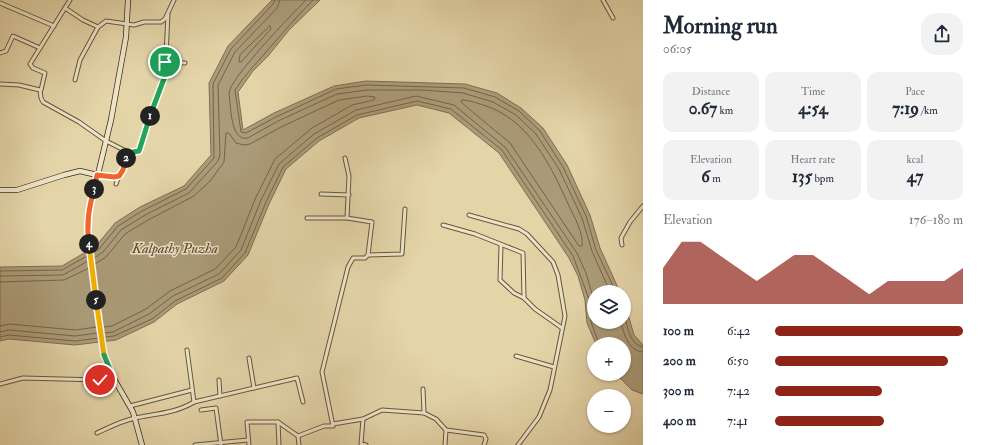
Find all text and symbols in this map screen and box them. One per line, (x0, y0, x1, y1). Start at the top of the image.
text: Morning run (663, 12, 778, 40)
button: share (921, 13, 963, 55)
text: 06:05 (663, 41, 692, 57)
pin (148, 45, 182, 79)
icon: arrive (154, 51, 176, 73)
text: Distance (692, 85, 730, 98)
text: Time (801, 85, 825, 98)
text: Pace (905, 85, 925, 98)
text: 0.67 (689, 98, 717, 119)
text: 4:54 (798, 98, 828, 119)
text: 7:19 (892, 98, 919, 119)
text: km (717, 104, 733, 117)
text: /km (919, 104, 938, 117)
pin: 1 (140, 106, 160, 126)
text: 1 (148, 109, 152, 122)
pin: 2 (116, 148, 136, 168)
text: 2 (123, 151, 129, 164)
text: Elevation (690, 153, 732, 166)
text: Heart rate (791, 153, 835, 166)
text: kcal (907, 153, 923, 166)
text: 6 (701, 166, 710, 187)
text: 135 (792, 166, 812, 187)
text: 47 (907, 166, 923, 187)
text: m (710, 172, 721, 185)
text: bpm (812, 172, 834, 185)
pin: 3 (84, 179, 104, 199)
text: 3 (92, 182, 96, 195)
text: Elevation (663, 212, 713, 228)
text: 176–180 m (909, 212, 963, 228)
pin: 4 (79, 234, 99, 254)
text: 4 (86, 237, 92, 250)
water label: Kalpathy Puzha (131, 240, 218, 257)
map controls (587, 285, 631, 433)
button: layers (587, 285, 631, 329)
pin: 5 (86, 290, 106, 310)
text: 5 (94, 293, 98, 306)
text: 100 m (663, 323, 694, 339)
text: 6:42 (727, 323, 750, 339)
button: + (587, 337, 631, 381)
text: 200 m (663, 353, 696, 369)
text: 6:50 (727, 353, 749, 369)
pin (83, 363, 117, 397)
icon: check (89, 369, 111, 391)
text: 300 m (663, 383, 694, 399)
text: 7:42 (727, 383, 750, 399)
button: − (587, 389, 631, 433)
text: 400 m (663, 413, 696, 429)
text: 7:41 (727, 413, 748, 429)

